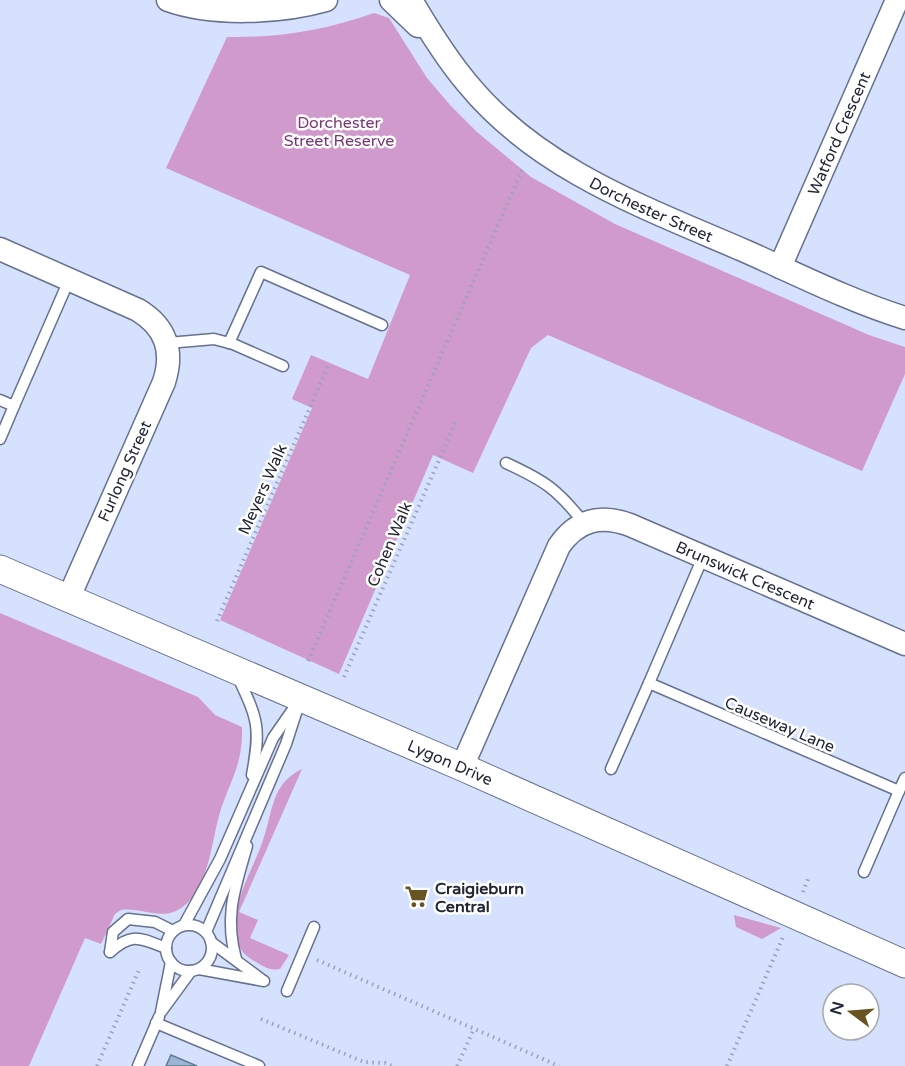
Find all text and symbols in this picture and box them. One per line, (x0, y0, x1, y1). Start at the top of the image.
street label: Watford Crescent (804, 69, 875, 199)
park label: Dorchester Street Reserve (284, 113, 394, 151)
street label: Dorchester Street (586, 173, 716, 247)
street label: Furlong Street (94, 418, 156, 525)
street label: Meyers Walk (234, 441, 292, 538)
street label: Cohen Walk (363, 499, 417, 590)
street label: Brunswick Crescent (672, 537, 817, 615)
street label: Causeway Lane (722, 693, 838, 757)
street label: Lygon Drive (404, 736, 496, 790)
place label: Craigieburn Central (435, 879, 524, 917)
supermarket icon: Craigieburn Central (404, 884, 430, 910)
north arrow (821, 982, 881, 1042)
text: N (826, 999, 849, 1017)

